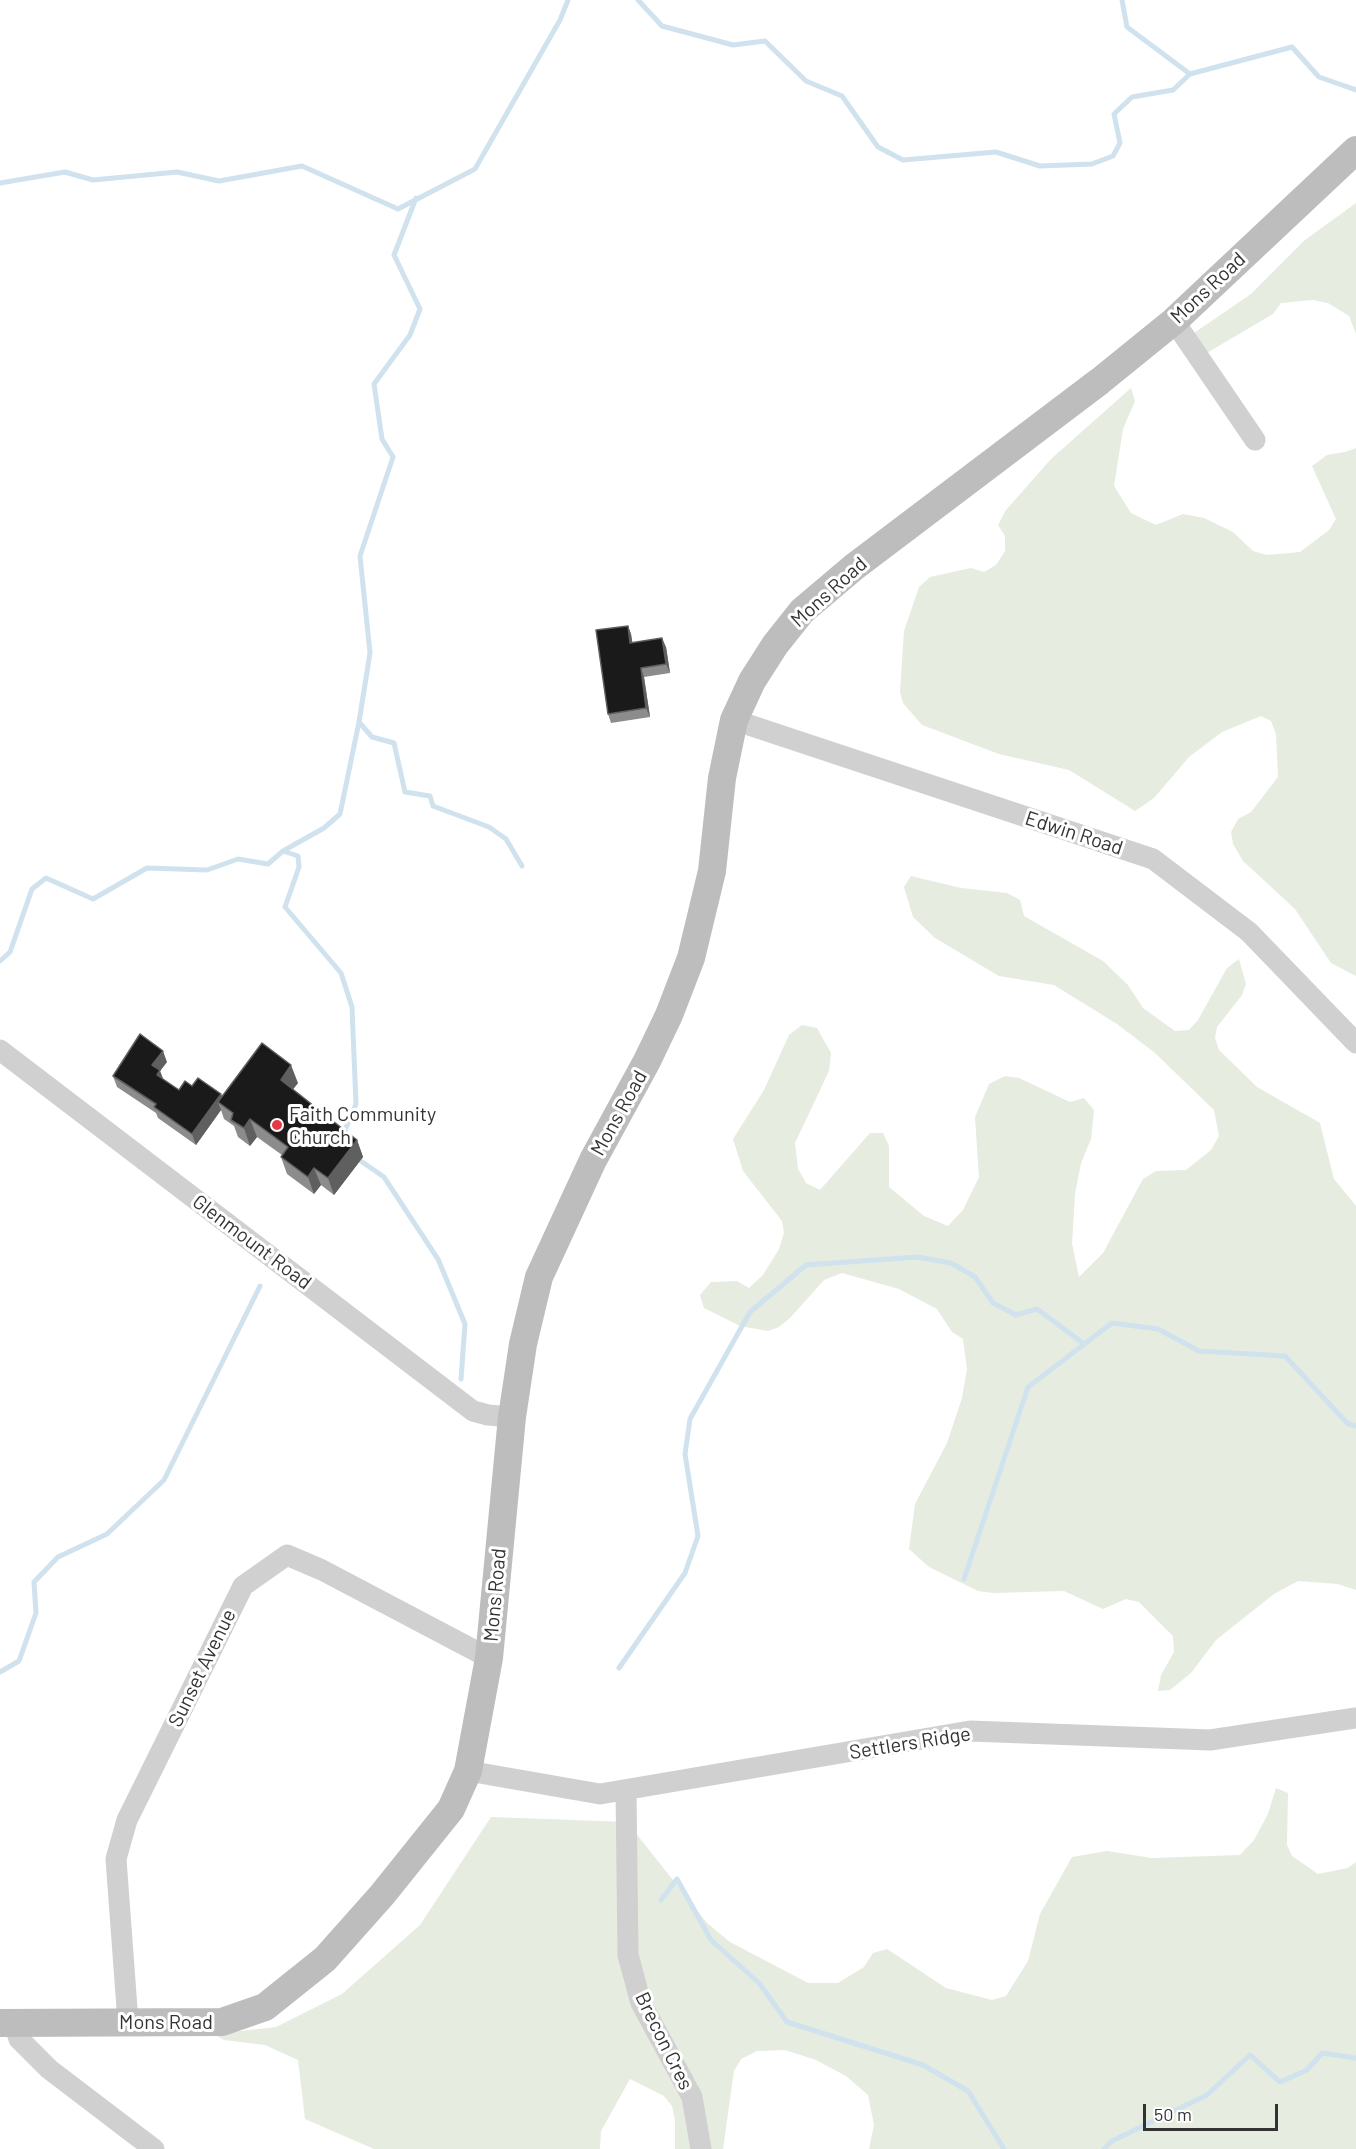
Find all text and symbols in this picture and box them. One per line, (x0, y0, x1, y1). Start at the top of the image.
street label: Mons Road (1166, 247, 1250, 329)
street label: Mons Road (786, 552, 872, 632)
street label: Edwin Road (1022, 806, 1126, 860)
street label: Mons Road (586, 1066, 652, 1160)
place label: Faith Community Church (289, 1102, 436, 1149)
marker: Faith Community Church (270, 1118, 284, 1132)
street label: Glenmount Road (188, 1190, 316, 1294)
street label: Mons Road (479, 1547, 511, 1643)
street label: Sunset Avenue (163, 1605, 241, 1731)
street label: Settlers Ridge (848, 1722, 972, 1764)
street label: Brecon Cres (630, 1988, 698, 2094)
street label: Mons Road (119, 2010, 213, 2034)
scale bar (1146, 2092, 1281, 2130)
text: 50 m (1154, 2103, 1192, 2125)

